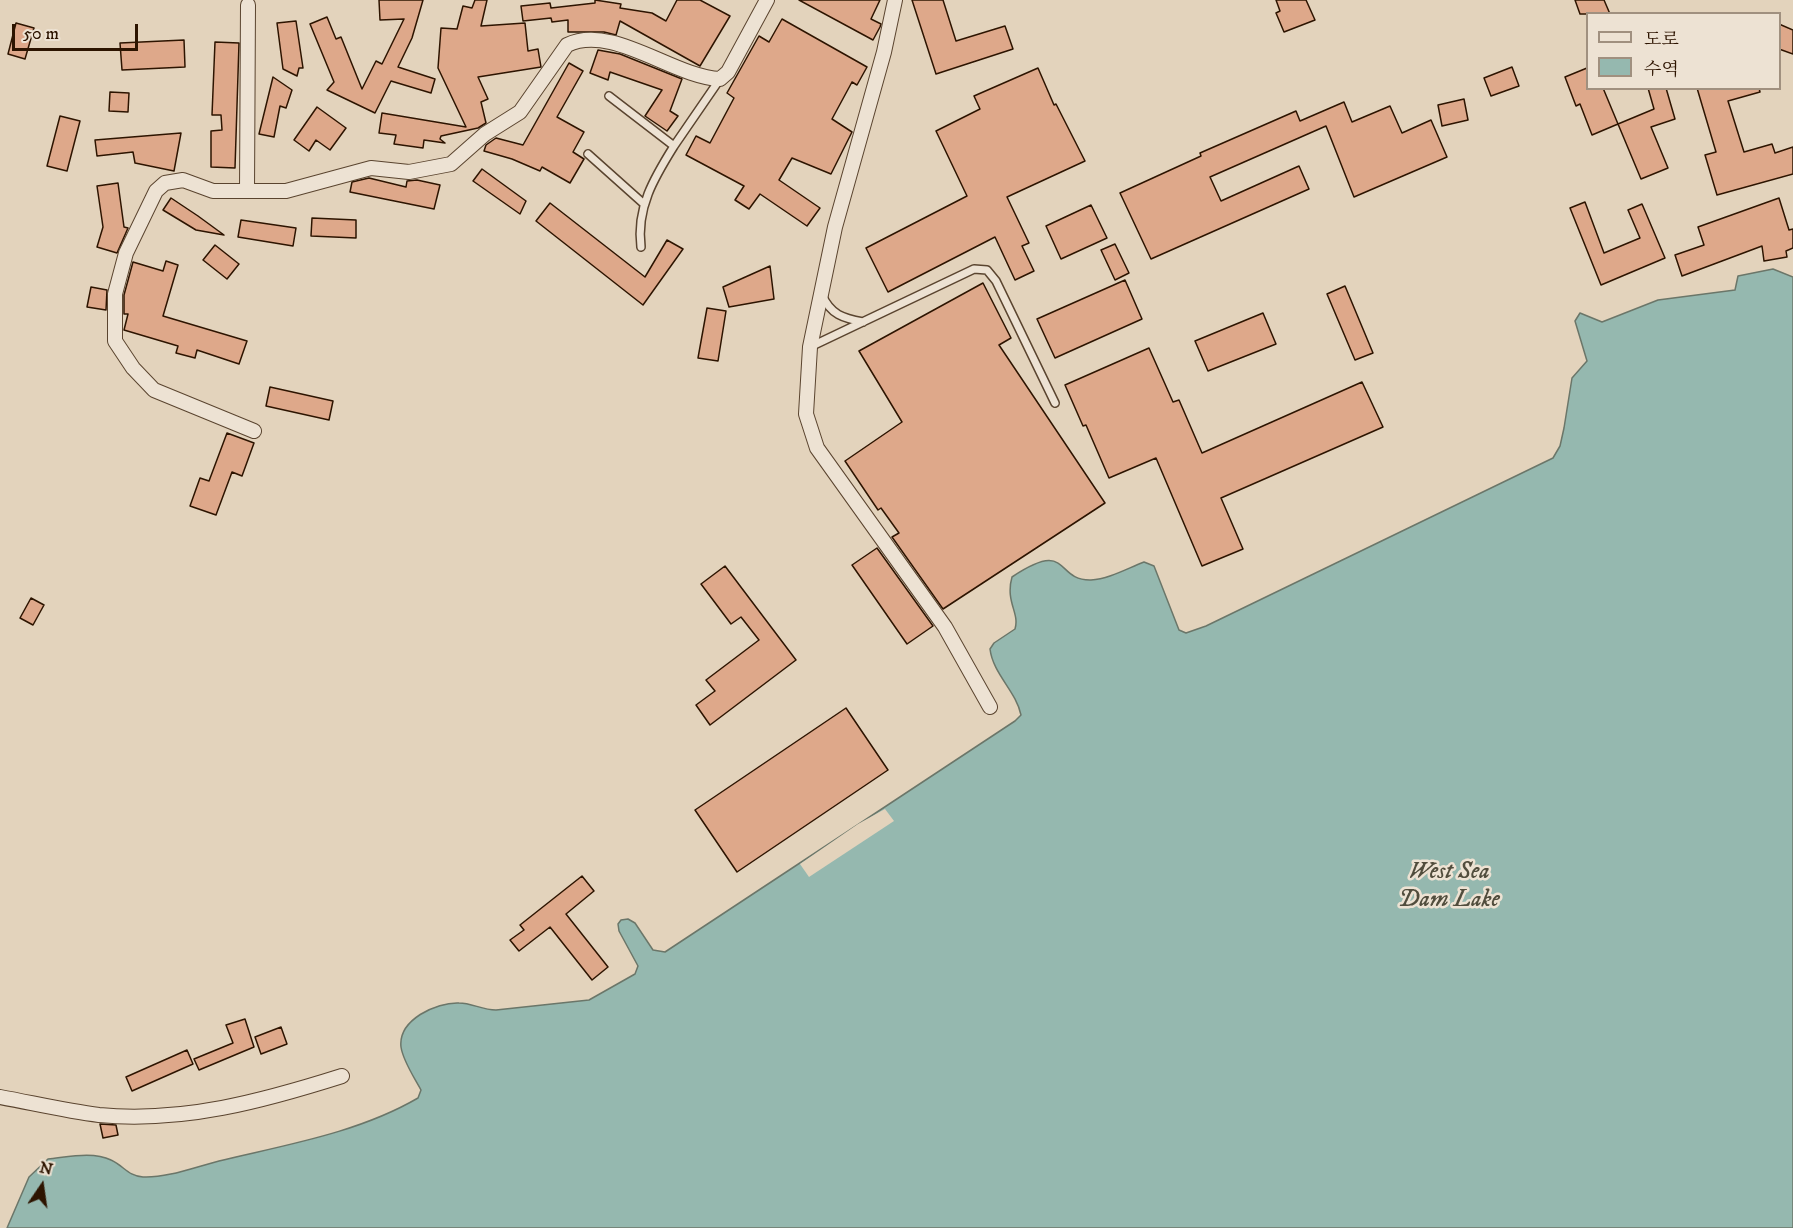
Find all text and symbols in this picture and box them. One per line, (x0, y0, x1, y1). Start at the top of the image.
scale bar (15, 12, 141, 50)
legend (1586, 12, 1781, 90)
text: 50 m (23, 23, 59, 45)
text: 도로 (1644, 29, 1679, 51)
text: 수역 (1644, 59, 1679, 81)
water label: West Sea Dam Lake (1398, 859, 1500, 915)
north arrow (12, 1156, 72, 1216)
text: N (37, 1157, 55, 1180)

